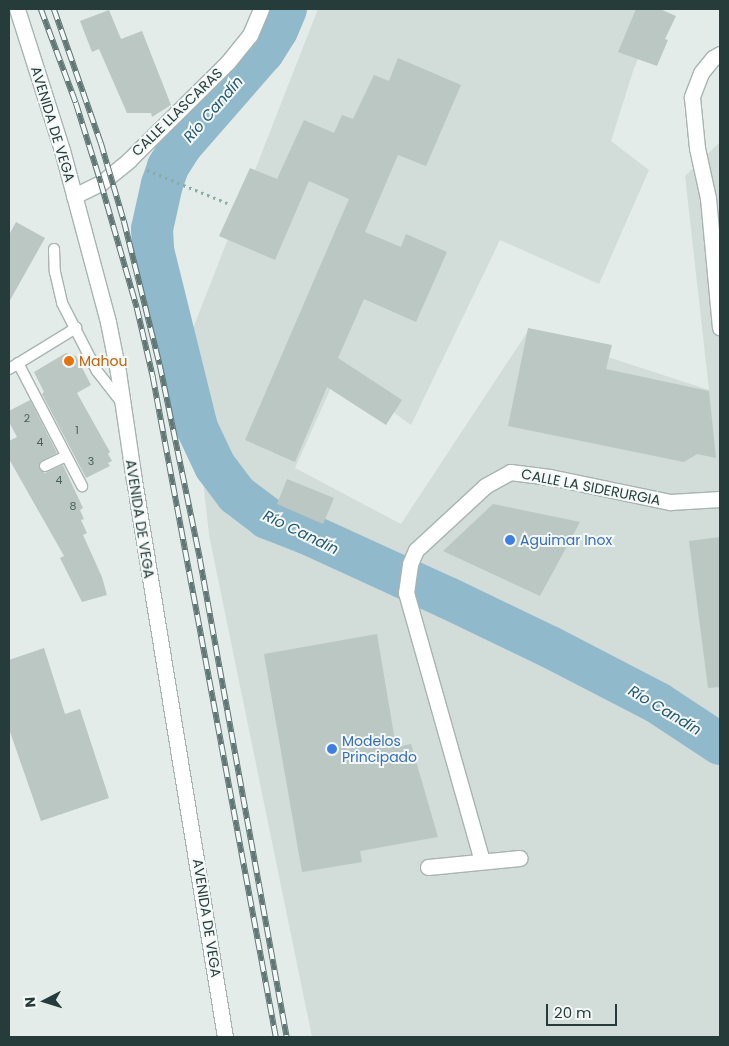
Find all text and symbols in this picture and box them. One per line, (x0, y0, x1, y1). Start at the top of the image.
street label: AVENIDA DE VEGA (27, 64, 79, 184)
street label: CALLE LLASCARAS (128, 64, 226, 160)
water label: Río Candín (179, 72, 247, 146)
place label: Mahou (79, 353, 127, 369)
marker: Mahou (63, 355, 75, 367)
house number: 2 (24, 411, 30, 425)
house number: 1 (75, 423, 79, 437)
house number: 4 (37, 435, 43, 449)
house number: 3 (88, 454, 94, 468)
street label: AVENIDA DE VEGA (122, 458, 158, 580)
street label: CALLE LA SIDERURGIA (520, 465, 662, 509)
house number: 4 (56, 473, 62, 487)
house number: 8 (70, 499, 76, 513)
water label: Río Candín (260, 506, 342, 558)
place label: Aguimar Inox (520, 532, 612, 548)
marker: Aguimar Inox (504, 534, 516, 546)
water label: Río Candín (625, 681, 705, 739)
place label: Modelos Principado (342, 733, 417, 766)
marker: Modelos Principado (326, 743, 338, 755)
street label: AVENIDA DE VEGA (189, 857, 225, 979)
north arrow (20, 976, 70, 1026)
scale bar (549, 994, 620, 1026)
text: N (20, 996, 40, 1008)
text: 20 m (554, 1002, 592, 1023)

